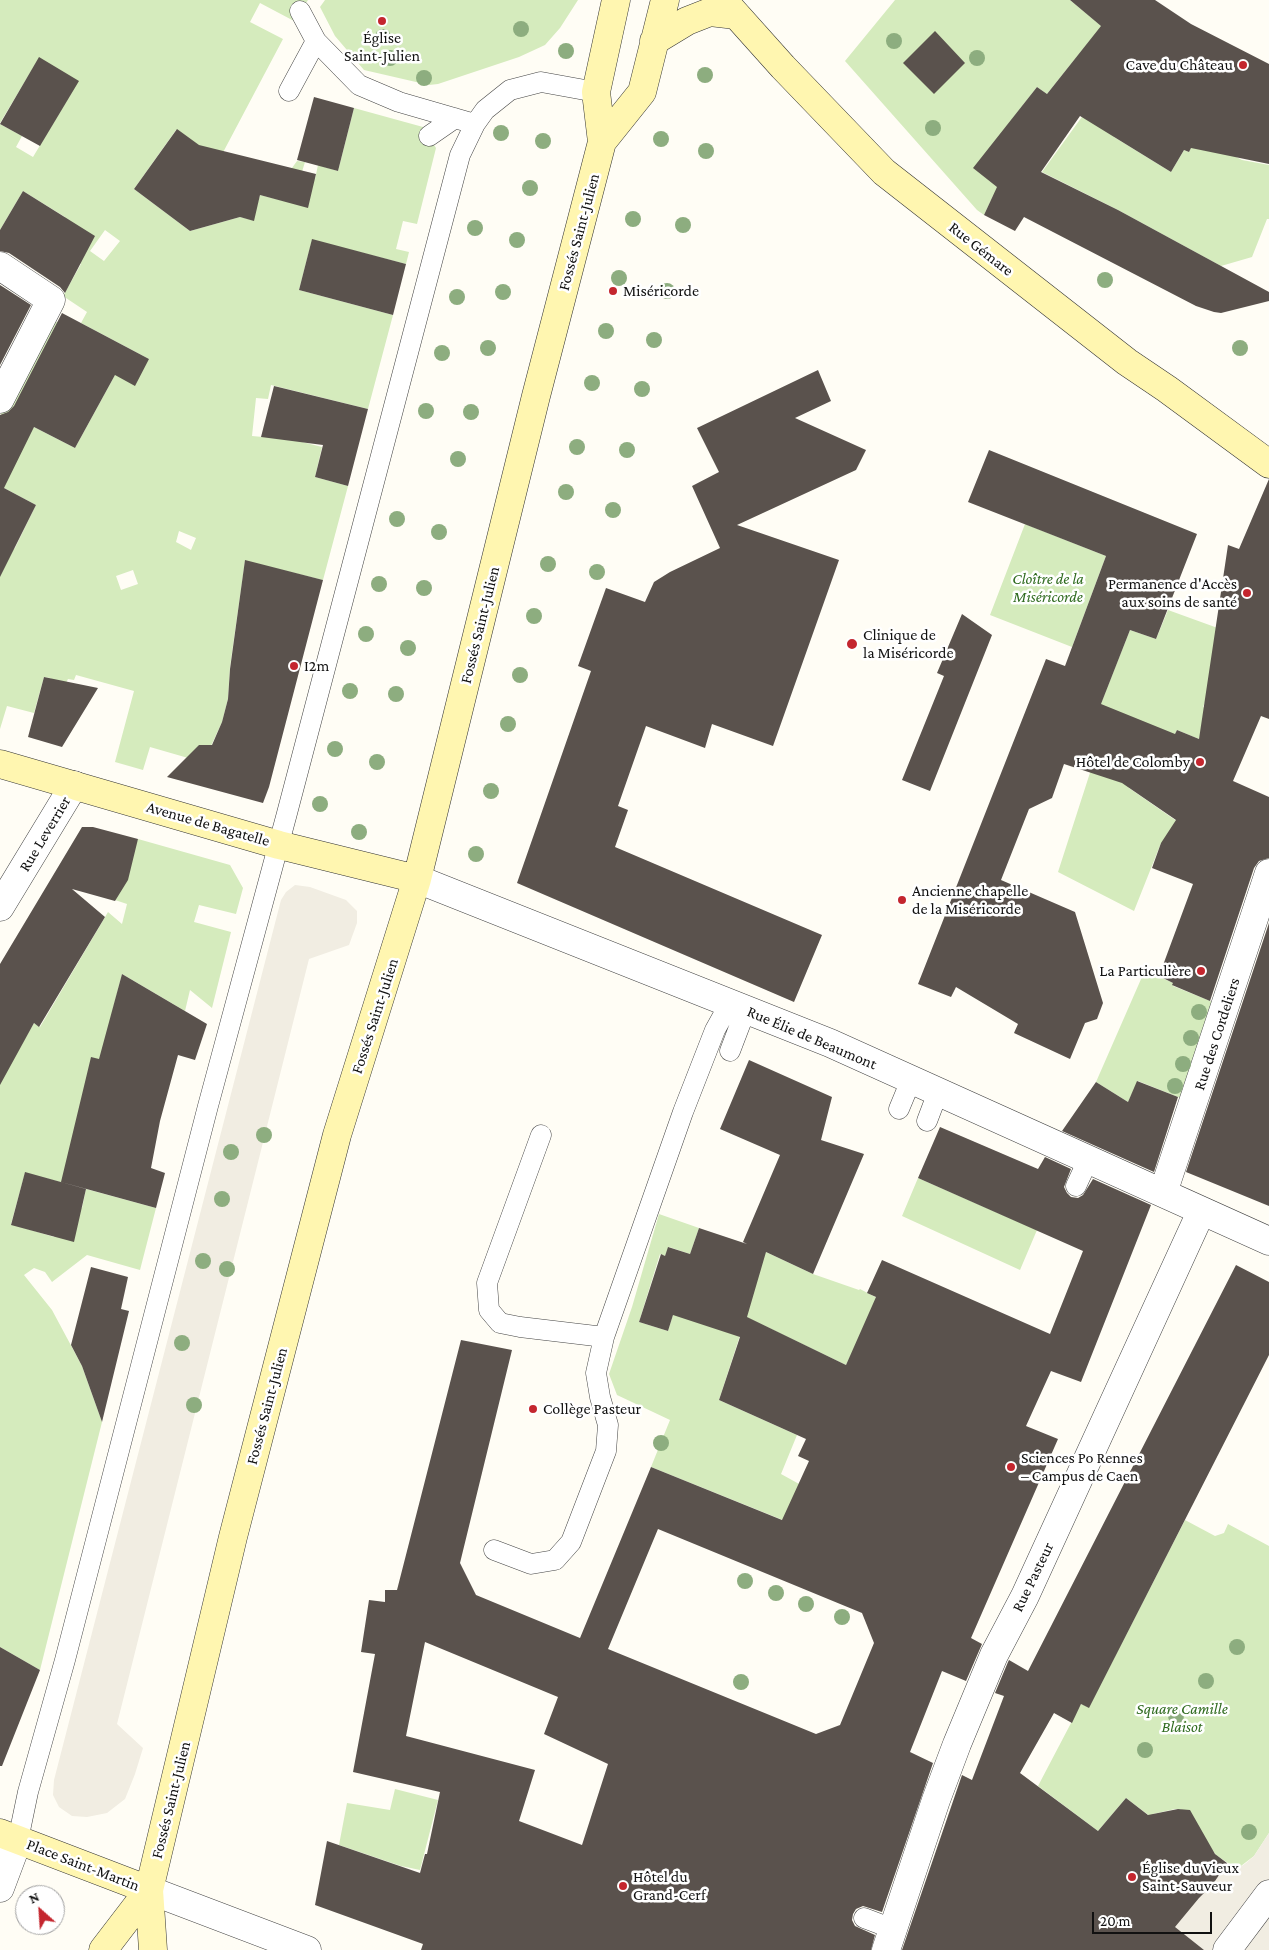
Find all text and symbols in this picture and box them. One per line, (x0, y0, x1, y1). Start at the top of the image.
marker: Église Saint-Julien (376, 15, 388, 27)
place label: Église Saint-Julien (344, 28, 420, 66)
place label: Cave du Château (1126, 55, 1233, 75)
marker: Cave du Château (1237, 59, 1249, 71)
street label: Fossés Saint-Julien (554, 171, 604, 293)
street label: Rue Gémare (945, 218, 1017, 280)
place label: Miséricorde (623, 281, 699, 301)
marker: Miséricorde (607, 285, 619, 297)
street label: Fossés Saint-Julien (456, 564, 504, 686)
park label: Cloître de la Miséricorde (1012, 569, 1084, 607)
place label: Permanence d'Accès aux soins de santé (1108, 574, 1237, 612)
marker: Permanence d'Accès aux soins de santé (1241, 587, 1253, 599)
place label: Clinique de la Miséricorde (863, 625, 954, 663)
marker: Clinique de la Miséricorde (845, 637, 859, 651)
place label: I2m (304, 656, 329, 676)
marker: I2m (288, 660, 300, 672)
place label: Hôtel de Colomby (1076, 752, 1190, 772)
marker: Hôtel de Colomby (1194, 756, 1206, 768)
street label: Rue Leverrier (15, 793, 75, 875)
street label: Avenue de Bagatelle (144, 797, 272, 851)
place label: Ancienne chapelle de la Miséricorde (912, 881, 1028, 919)
marker: Ancienne chapelle de la Miséricorde (896, 894, 908, 906)
street label: Fossés Saint-Julien (347, 956, 403, 1076)
place label: La Particulière (1099, 961, 1191, 981)
marker: La Particulière (1195, 965, 1207, 977)
street label: Rue des Cordeliers (1190, 975, 1244, 1093)
street label: Rue Élie de Beaumont (744, 1002, 880, 1074)
street label: Fossés Saint-Julien (242, 1345, 292, 1467)
place label: Collège Pasteur (543, 1399, 641, 1419)
marker: Collège Pasteur (527, 1403, 539, 1415)
place label: Sciences Po Rennes – Campus de Caen (1021, 1448, 1143, 1486)
marker: Sciences Po Rennes – Campus de Caen (1005, 1461, 1017, 1473)
street label: Rue Pasteur (1008, 1539, 1058, 1615)
park label: Square Camille Blaisot (1136, 1699, 1228, 1737)
street label: Fossés Saint-Julien (147, 1739, 195, 1861)
street label: Place Saint-Martin (24, 1835, 142, 1895)
place label: Église du Vieux Saint-Sauveur (1142, 1858, 1239, 1896)
place label: Hôtel du Grand-Cerf (633, 1867, 706, 1905)
marker: Église du Vieux Saint-Sauveur (1126, 1871, 1138, 1883)
marker: Hôtel du Grand-Cerf (617, 1880, 629, 1892)
north arrow (15, 1885, 65, 1935)
text: N (26, 1888, 42, 1907)
scale bar (1094, 1902, 1214, 1934)
text: 20 m (1100, 1913, 1131, 1929)

